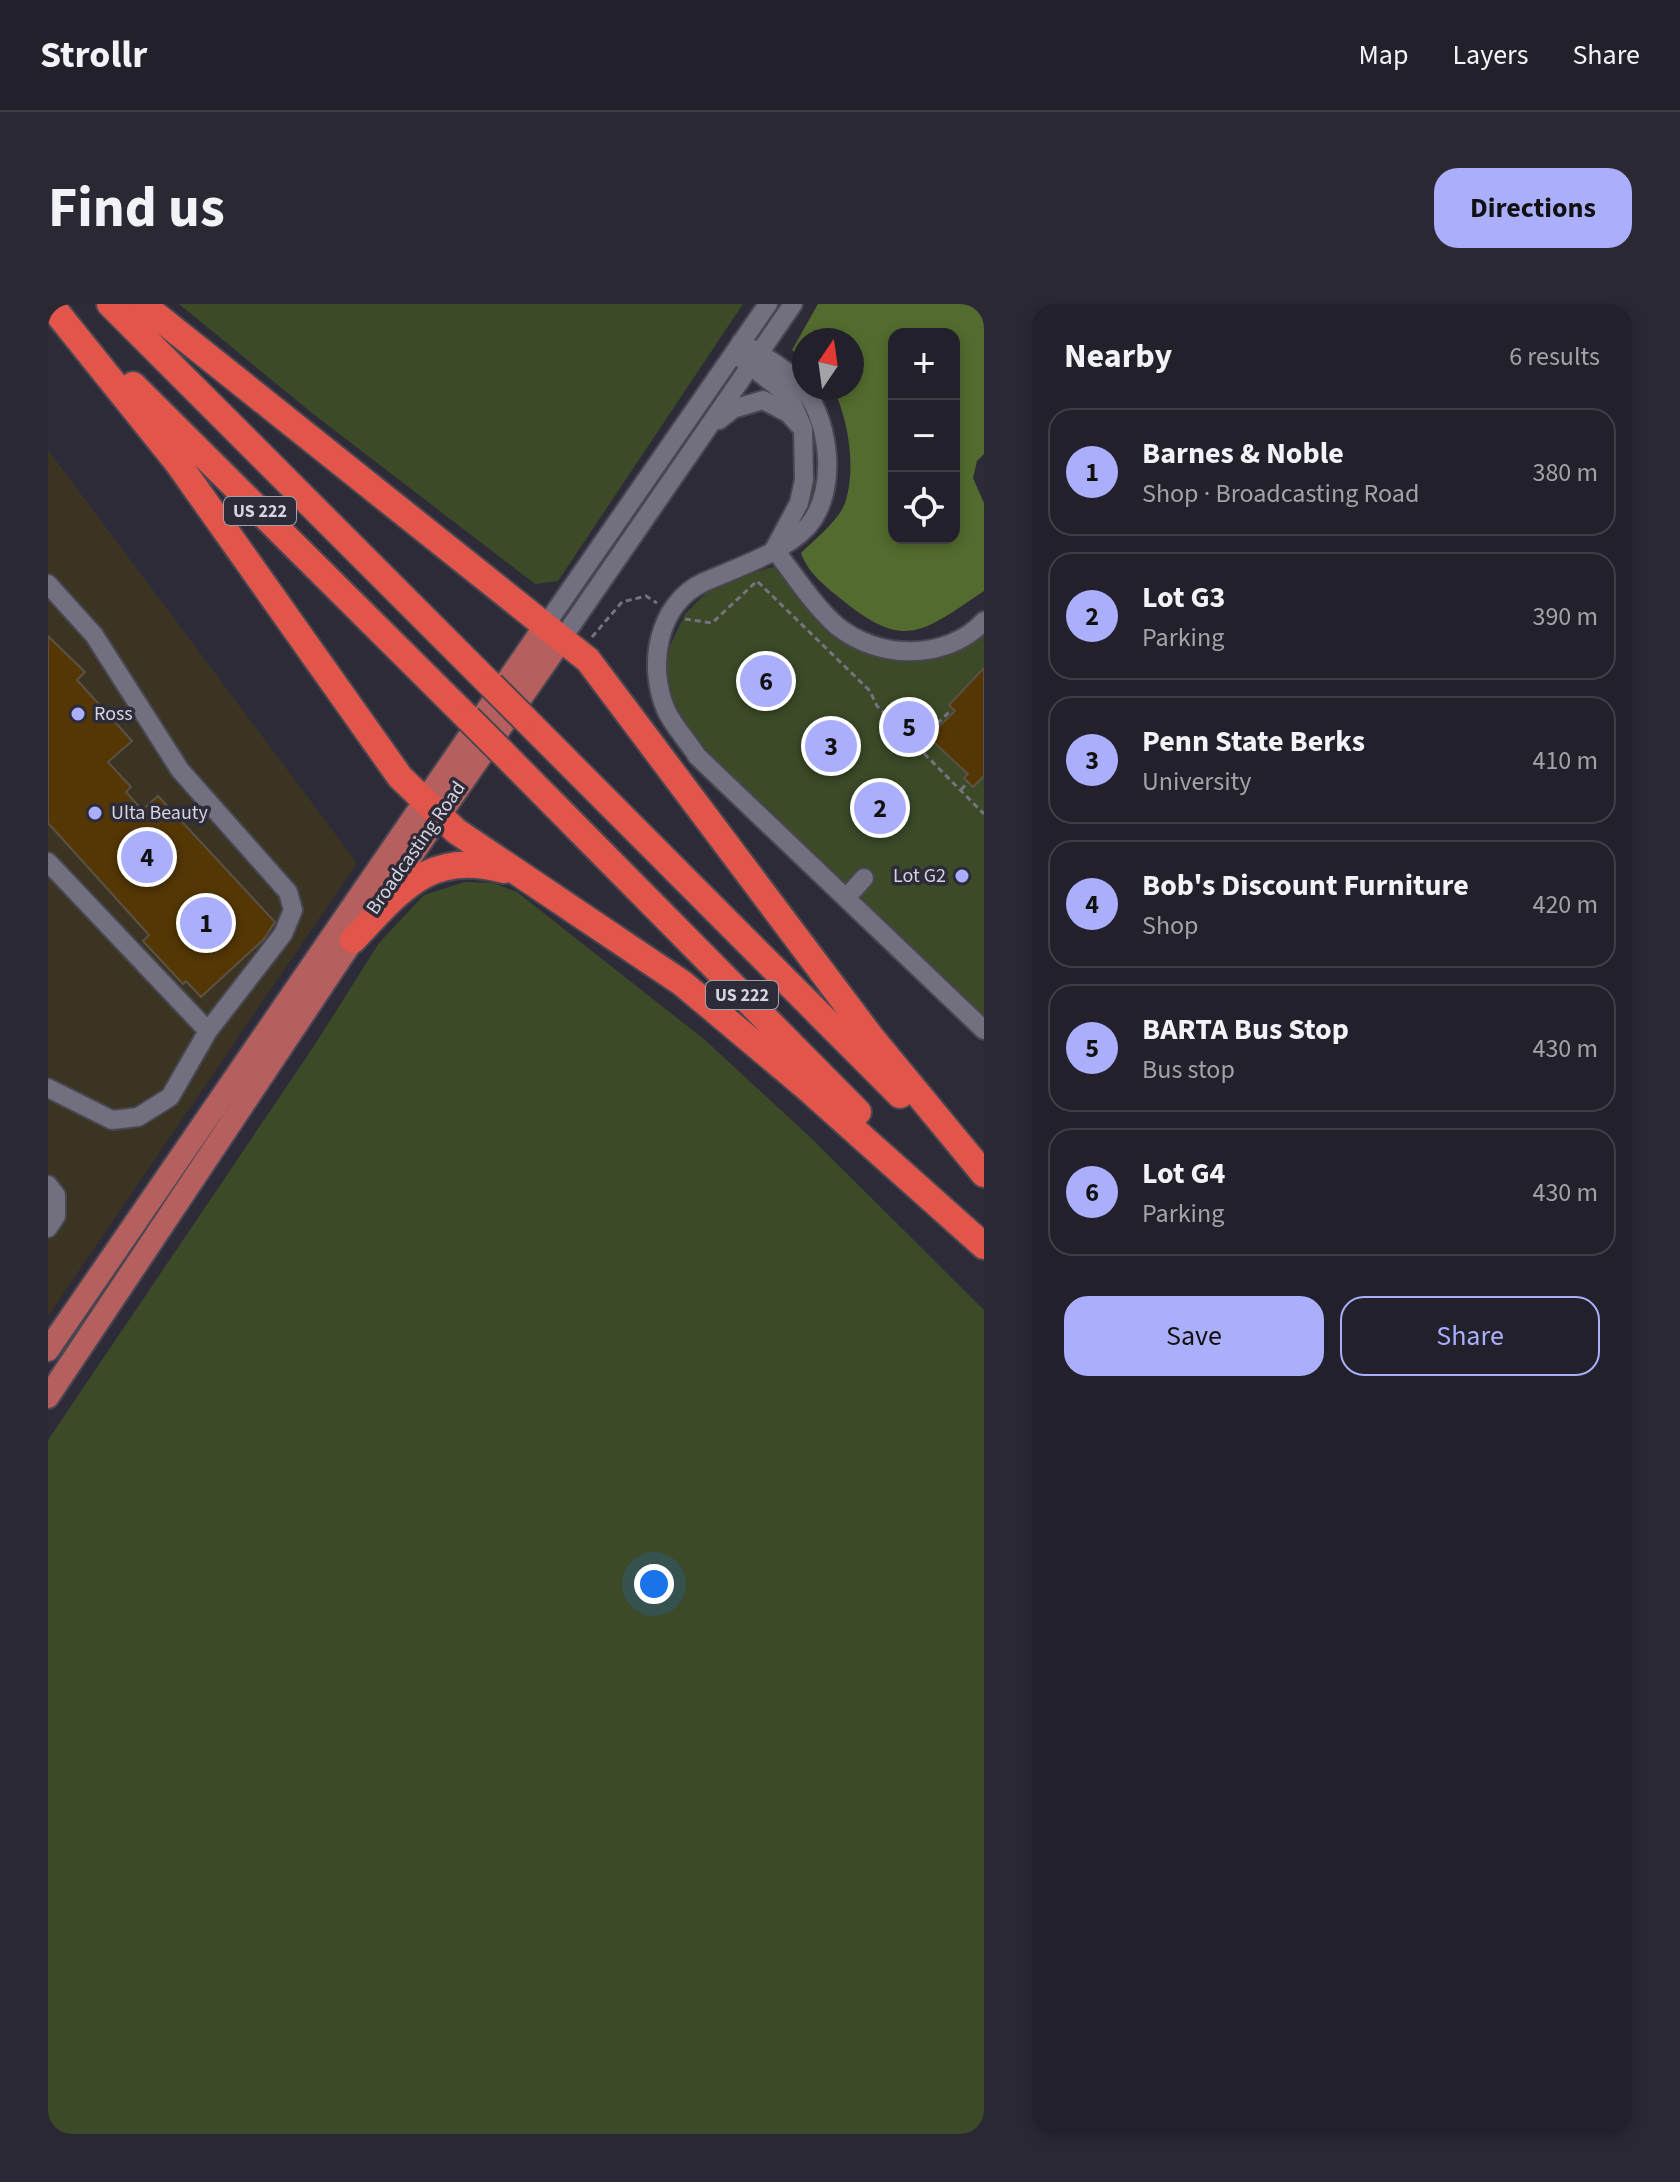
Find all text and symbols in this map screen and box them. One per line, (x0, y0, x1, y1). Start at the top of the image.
text: Strollr (40, 28, 147, 82)
text: Map (1358, 35, 1408, 75)
text: Layers (1452, 35, 1528, 75)
text: Share (1572, 35, 1640, 75)
button: Directions (1434, 168, 1632, 248)
text: Find us (48, 169, 225, 248)
north arrow (792, 328, 864, 400)
map controls (888, 328, 960, 544)
button: + (888, 328, 960, 400)
text: Nearby (1064, 332, 1172, 381)
text: 6 results (1509, 338, 1600, 375)
button: − (888, 400, 960, 472)
text: Barnes & Noble (1142, 432, 1344, 475)
text: 1 (1085, 454, 1099, 491)
text: 380 m (1532, 454, 1598, 491)
button: locate (888, 472, 960, 544)
text: Shop · Broadcasting Road (1142, 475, 1419, 512)
road number: US 222 (224, 497, 296, 525)
text: Lot G3 (1142, 576, 1225, 619)
text: 2 (1085, 598, 1099, 635)
text: 390 m (1532, 598, 1598, 635)
text: Parking (1142, 619, 1224, 656)
pin: 6 (740, 651, 792, 711)
pin: 5 (883, 697, 935, 757)
place label: Ross (94, 700, 133, 728)
marker: Ross (69, 705, 87, 723)
pin: 3 (805, 716, 857, 776)
text: Penn State Berks (1142, 720, 1365, 763)
text: 3 (1085, 742, 1099, 779)
text: 410 m (1532, 742, 1598, 779)
text: University (1142, 763, 1251, 800)
street label: Broadcasting Road (360, 776, 472, 920)
pin: 2 (854, 778, 906, 838)
place label: Ulta Beauty (111, 799, 209, 827)
marker: Ulta Beauty (86, 804, 104, 822)
pin: 4 (121, 827, 173, 887)
place label: Lot G2 (893, 862, 946, 890)
text: Bob's Discount Furniture (1142, 864, 1469, 907)
marker: Lot G2 (953, 867, 971, 885)
text: 4 (1085, 886, 1099, 923)
text: 420 m (1532, 886, 1598, 923)
pin: 1 (180, 893, 232, 953)
text: Shop (1142, 907, 1199, 944)
road number: US 222 (706, 981, 778, 1009)
text: BARTA Bus Stop (1142, 1008, 1349, 1051)
text: 5 (1085, 1030, 1099, 1067)
text: 430 m (1532, 1030, 1598, 1067)
text: Bus stop (1142, 1051, 1235, 1088)
text: Lot G4 (1142, 1152, 1225, 1195)
text: 6 (1085, 1174, 1099, 1211)
text: 430 m (1532, 1174, 1598, 1211)
text: Parking (1142, 1195, 1224, 1232)
button: Save (1064, 1296, 1324, 1376)
button: Share (1340, 1296, 1600, 1376)
your location (634, 1564, 674, 1604)

